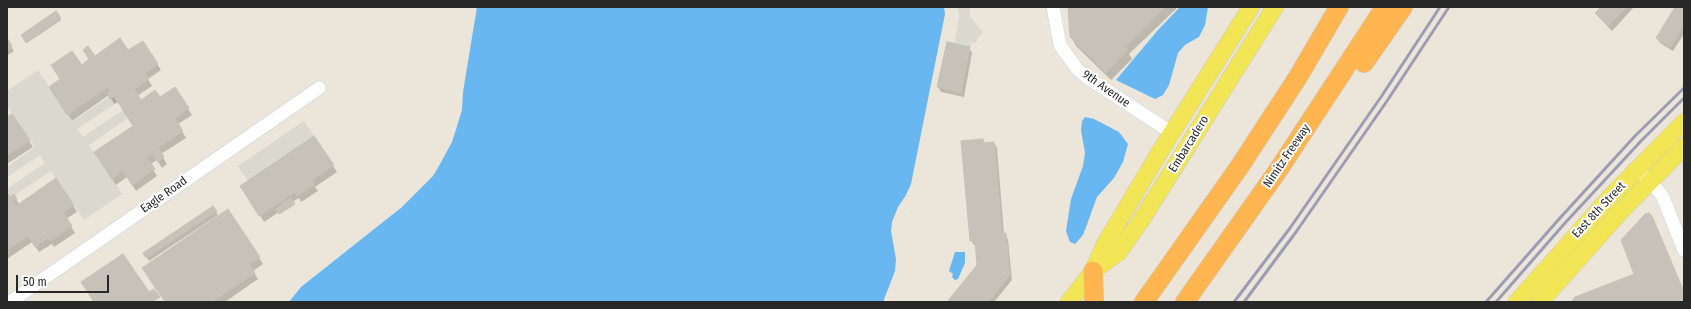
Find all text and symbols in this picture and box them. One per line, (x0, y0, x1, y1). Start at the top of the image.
street label: 9th Avenue (1079, 67, 1133, 111)
street label: Embarcadero (1166, 113, 1212, 175)
street label: Nimitz Freeway (1261, 122, 1313, 190)
street label: Eagle Road (138, 174, 190, 216)
street label: East 8th Street (1569, 179, 1629, 241)
scale bar (18, 267, 111, 293)
text: 50 m (23, 275, 47, 289)

